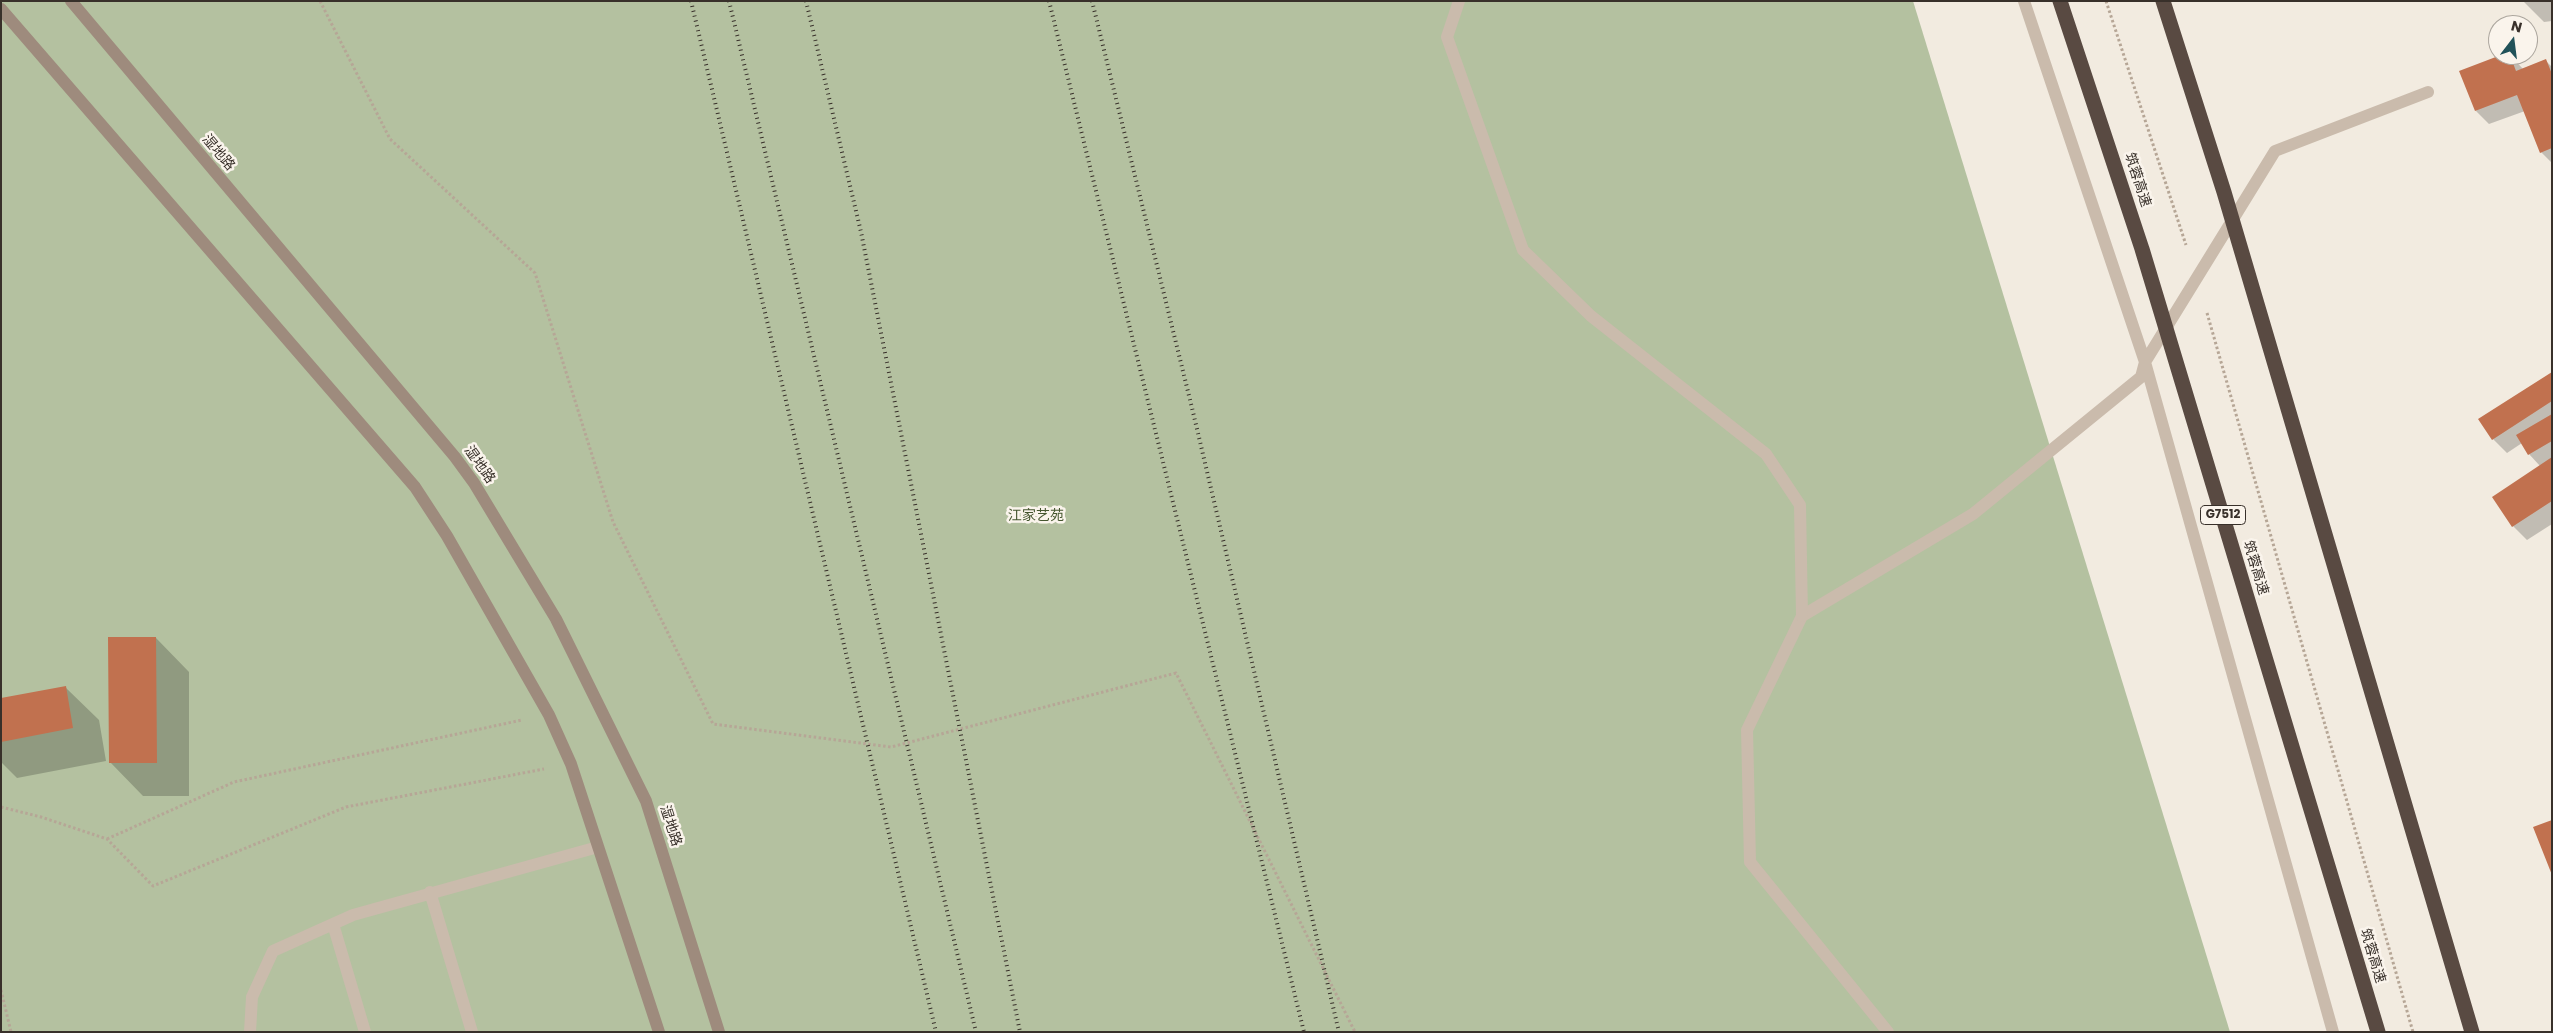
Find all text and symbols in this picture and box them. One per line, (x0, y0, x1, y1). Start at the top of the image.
north arrow (2488, 15, 2538, 65)
text: N (2509, 15, 2524, 37)
street label: 湿地路 (198, 132, 238, 174)
street label: 筑蓉高速 (2120, 151, 2154, 209)
street label: 湿地路 (460, 443, 498, 487)
road number: G7512 (2200, 506, 2246, 524)
park label: 江家艺苑 (1008, 508, 1064, 524)
street label: 筑蓉高速 (2239, 539, 2271, 597)
street label: 湿地路 (656, 803, 684, 849)
street label: 筑蓉高速 (2356, 927, 2388, 985)

